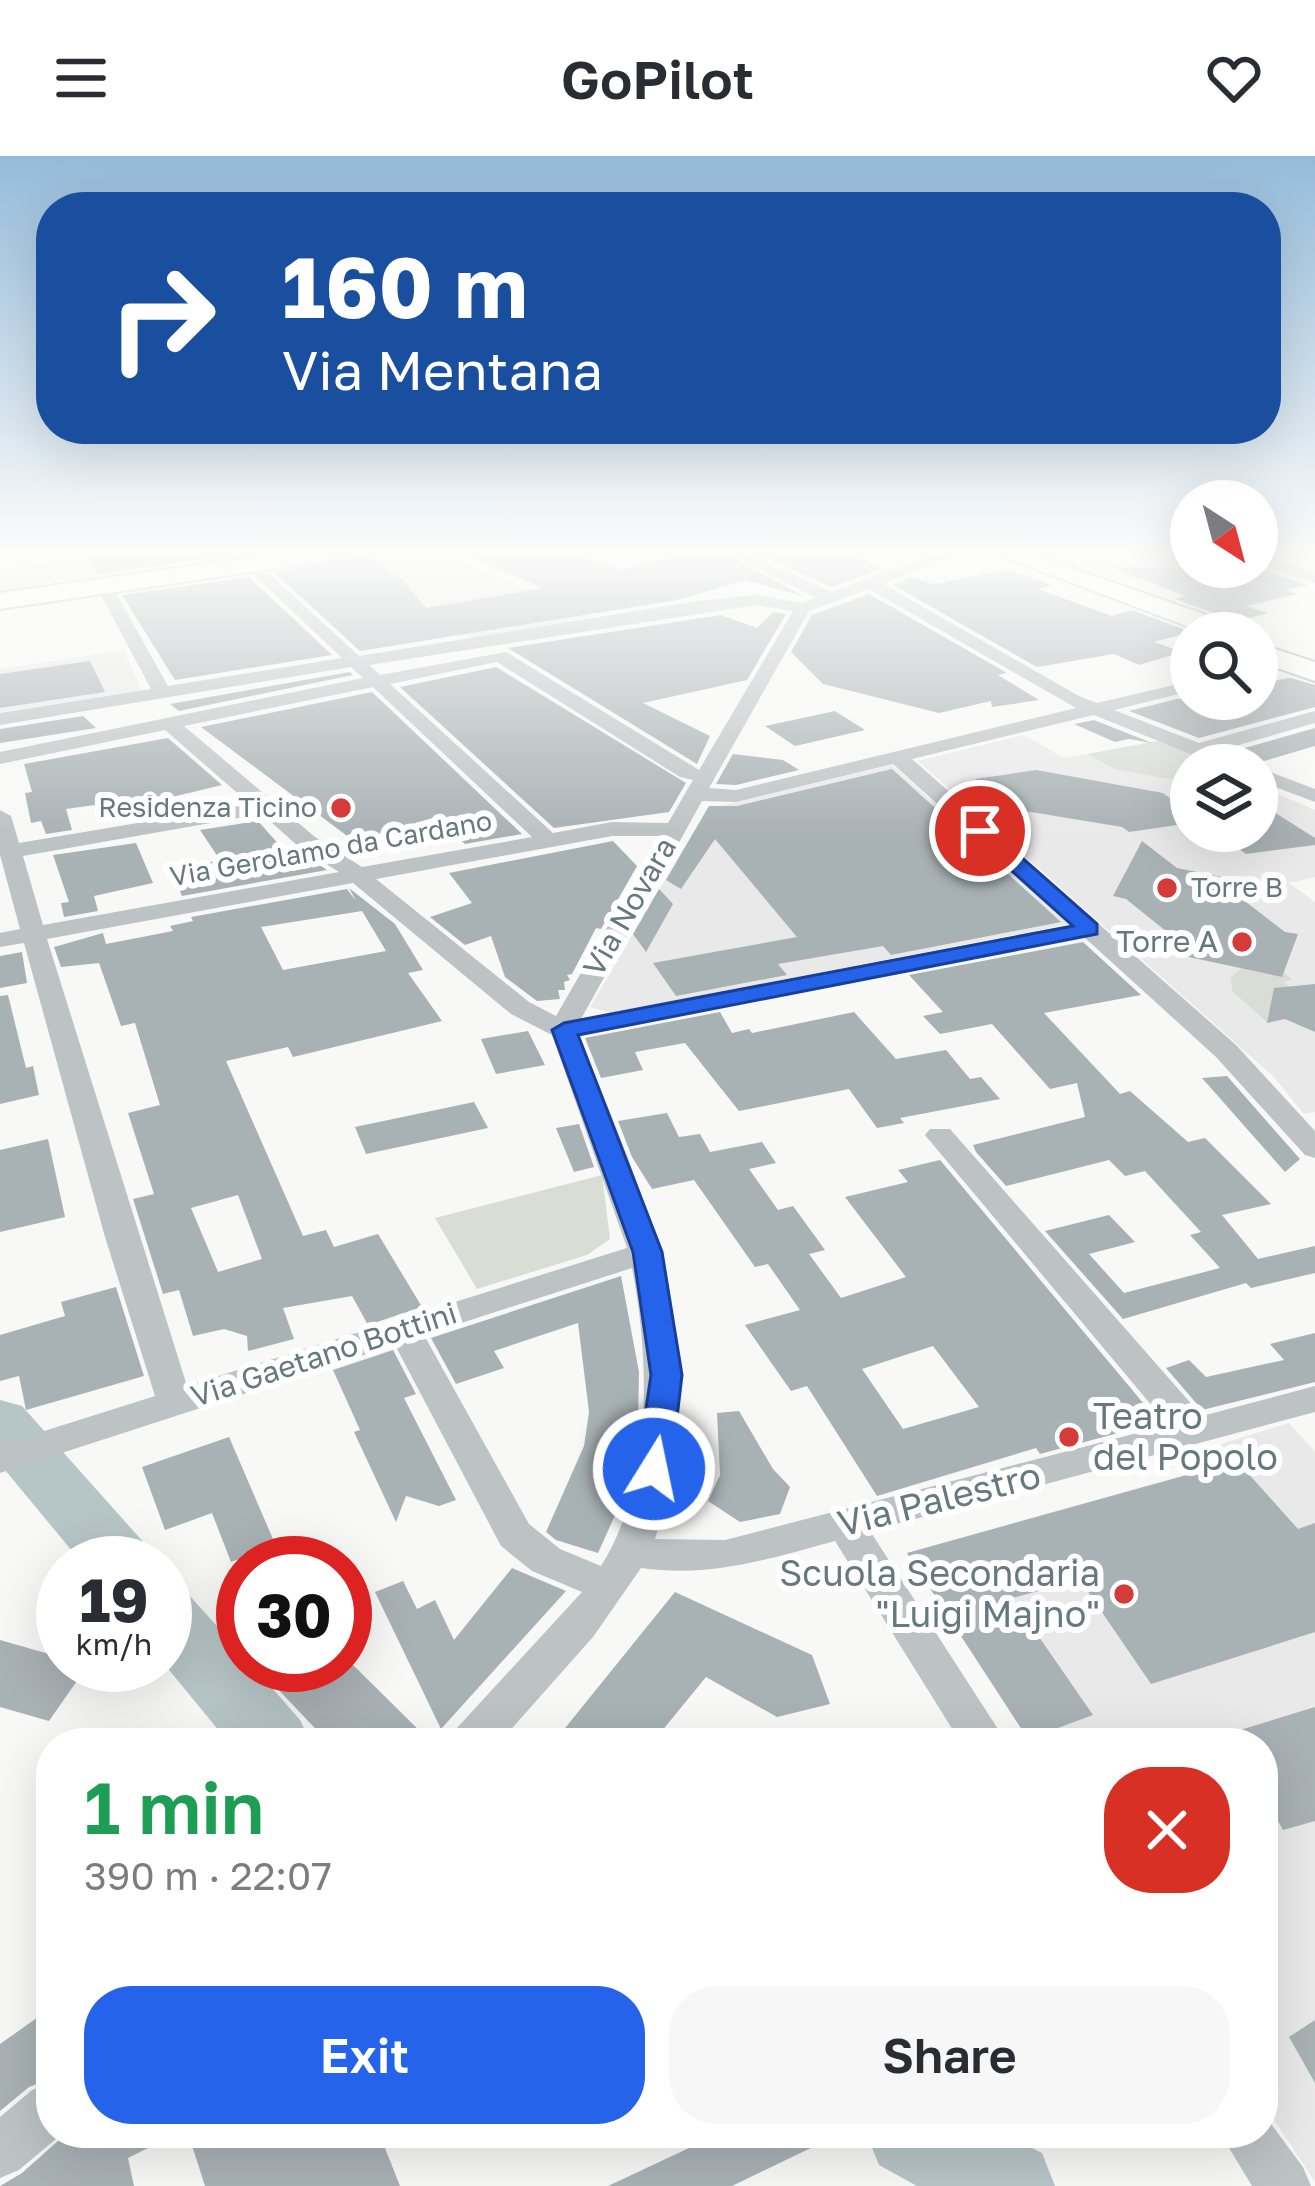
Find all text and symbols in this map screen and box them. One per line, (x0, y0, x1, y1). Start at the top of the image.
icon: menu (48, 45, 114, 111)
icon: heart (1201, 45, 1267, 111)
text: GoPilot (561, 46, 754, 111)
text: 160 m (282, 236, 528, 336)
icon: right (84, 240, 240, 396)
text: Via Mentana (282, 337, 603, 402)
north arrow (1170, 480, 1278, 588)
map controls (1170, 480, 1278, 852)
button: search (1170, 612, 1278, 720)
button: layers (1170, 744, 1278, 852)
pin (929, 780, 1031, 882)
place label: Residenza Ticino (98, 791, 317, 823)
marker: Residenza Ticino (328, 795, 354, 821)
icon: arrive (947, 798, 1013, 864)
street label: Via Gerolamo da Cardano (167, 804, 494, 892)
street label: Via Novara (575, 831, 683, 982)
place label: Torre B (1191, 871, 1283, 903)
marker: Torre B (1154, 875, 1180, 901)
place label: Torre A (1116, 923, 1218, 959)
marker: Torre A (1229, 929, 1255, 955)
street label: Via Gaetano Bottini (186, 1294, 461, 1414)
place label: Teatro del Popolo (1093, 1394, 1278, 1478)
position arrow (591, 1406, 717, 1532)
marker: Teatro del Popolo (1056, 1424, 1082, 1450)
street label: Via Palestro (833, 1453, 1045, 1544)
speed limit sign: 30 (216, 1536, 372, 1692)
place label: Scuola Secondaria "Luigi Majno" (779, 1551, 1100, 1635)
text: 19 (79, 1563, 148, 1635)
marker: Scuola Secondaria "Luigi Majno" (1111, 1581, 1137, 1607)
text: km/h (76, 1626, 152, 1662)
text: 1 min (84, 1763, 264, 1850)
button: close (1104, 1767, 1230, 1893)
text: 390 m · 22:07 (84, 1852, 332, 1899)
button: Exit (84, 1986, 645, 2124)
button: Share (669, 1986, 1230, 2124)

